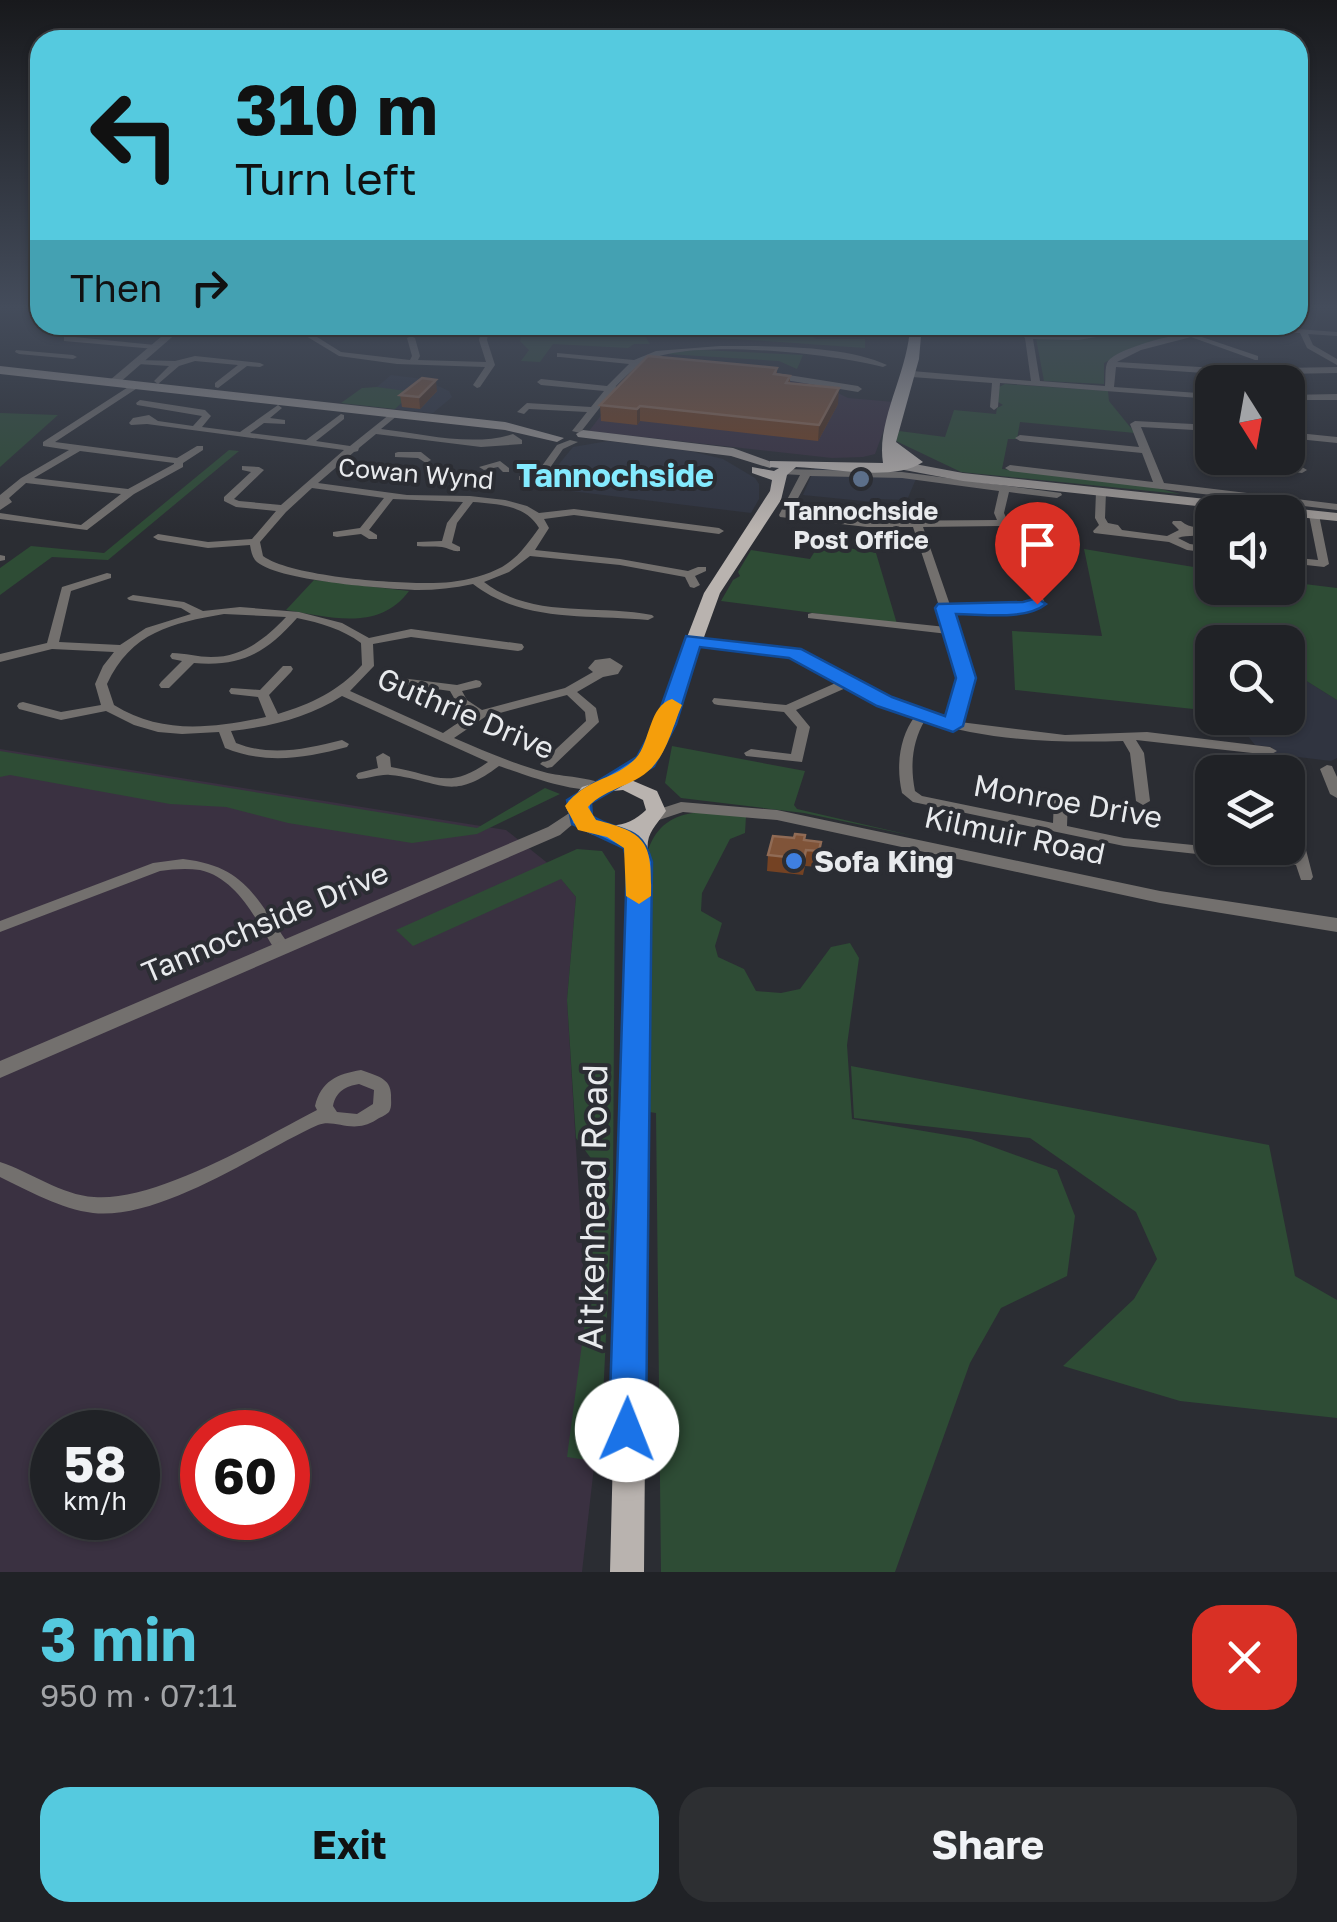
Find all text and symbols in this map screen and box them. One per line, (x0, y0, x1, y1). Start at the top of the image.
text: 310 m (235, 66, 438, 150)
icon: left (70, 70, 200, 200)
text: Turn left (235, 151, 417, 205)
icon: right (182, 260, 237, 315)
text: Then (70, 265, 162, 310)
north arrow (1195, 365, 1305, 475)
map controls (1195, 365, 1305, 865)
street label: Cowan Wynd (337, 451, 495, 495)
district label: Tannochside (516, 456, 714, 494)
marker: Tannochside Post Office (850, 468, 872, 490)
place label: Tannochside Post Office (784, 495, 938, 555)
button: sound (1195, 495, 1305, 605)
pin (995, 502, 1080, 605)
icon: arrive (1010, 517, 1065, 572)
button: search (1195, 625, 1305, 735)
street label: Guthrie Drive (372, 660, 560, 766)
button: layers (1195, 755, 1305, 865)
street label: Monroe Drive (971, 767, 1165, 835)
street label: Kilmuir Road (921, 798, 1109, 872)
place label: Sofa King (814, 843, 954, 879)
marker: Sofa King (783, 850, 805, 872)
street label: Tannochside Drive (136, 854, 394, 990)
street label: Aitkenhead Road (569, 1064, 615, 1350)
position arrow (575, 1378, 679, 1482)
speed limit sign: 60 (180, 1410, 310, 1540)
text: 58 (64, 1433, 126, 1493)
text: km/h (63, 1485, 127, 1516)
text: 3 min (40, 1602, 197, 1674)
button: close (1192, 1605, 1297, 1710)
text: 950 m · 07:11 (40, 1676, 237, 1714)
button: Exit (40, 1787, 659, 1902)
button: Share (679, 1787, 1297, 1902)

